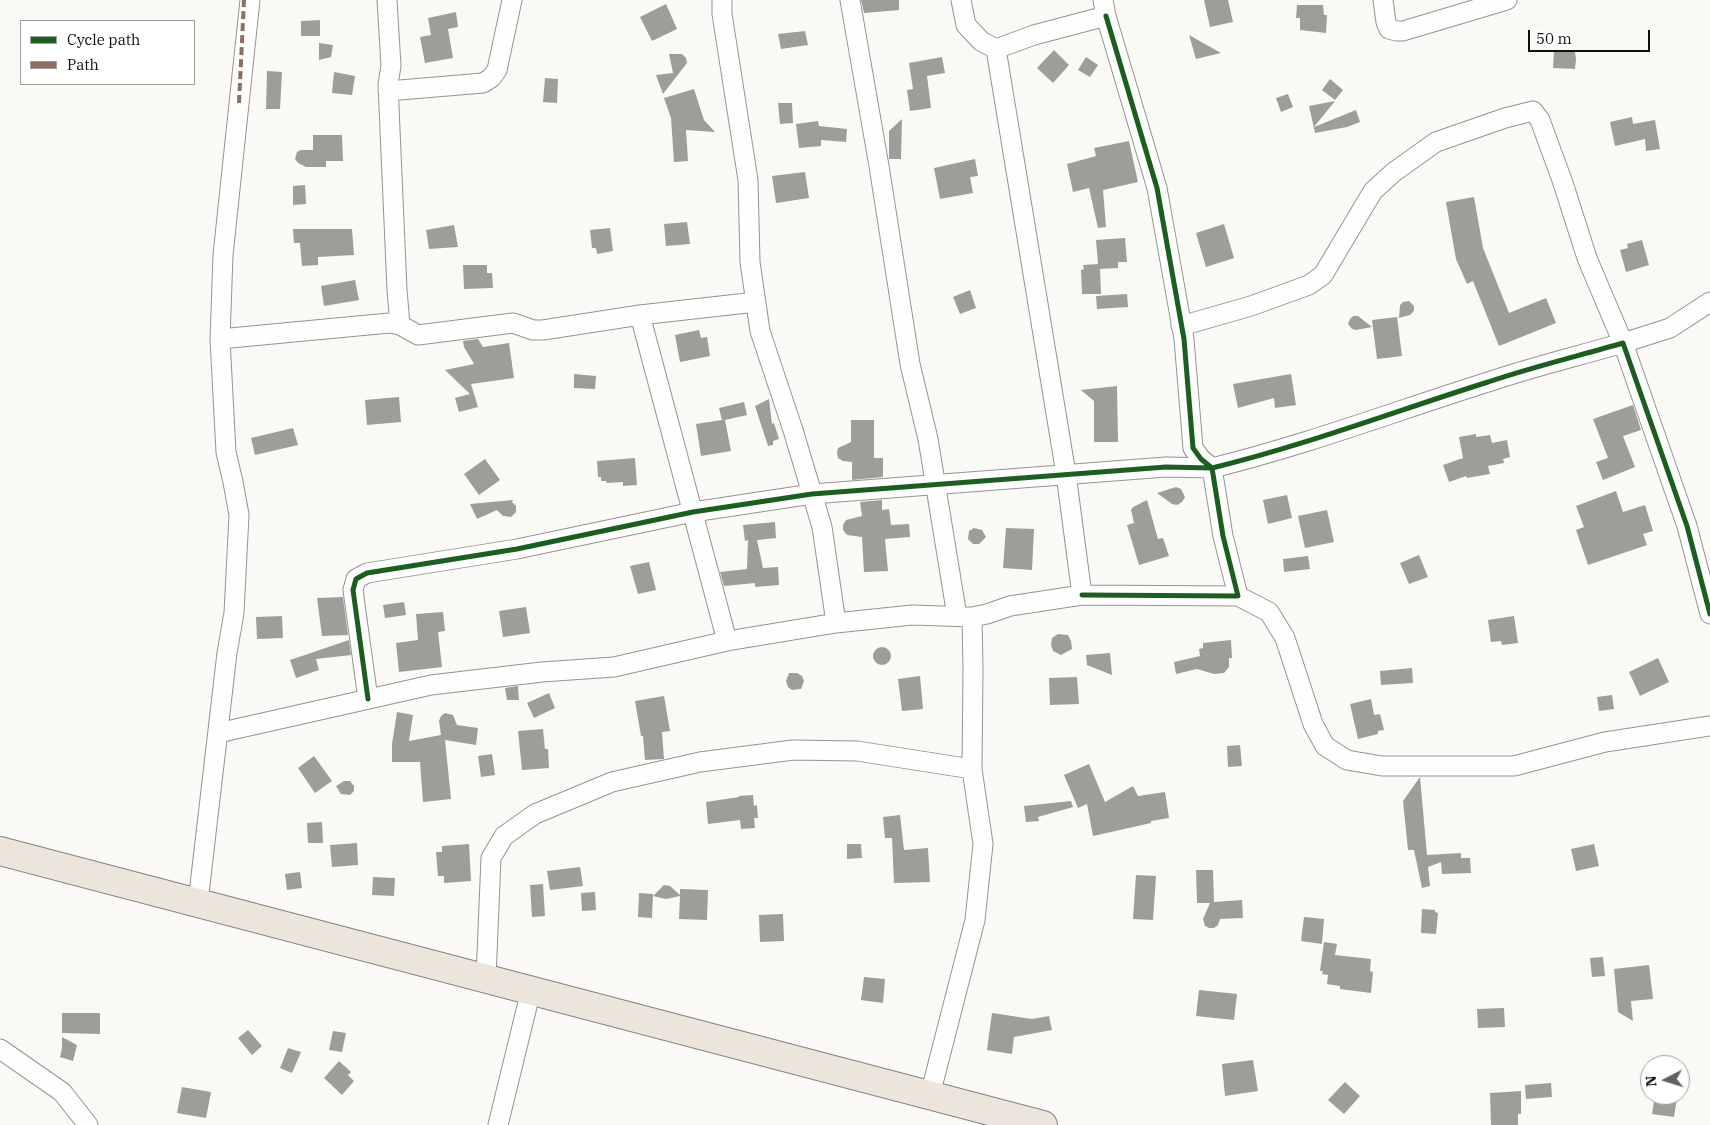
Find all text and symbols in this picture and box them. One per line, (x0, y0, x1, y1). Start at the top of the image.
legend (20, 20, 195, 85)
scale bar (1530, 20, 1652, 52)
text: 50 m (1536, 29, 1572, 48)
text: Cycle path (67, 30, 140, 49)
text: Path (67, 55, 99, 74)
north arrow (1640, 1055, 1690, 1105)
text: N (1642, 1075, 1661, 1088)

